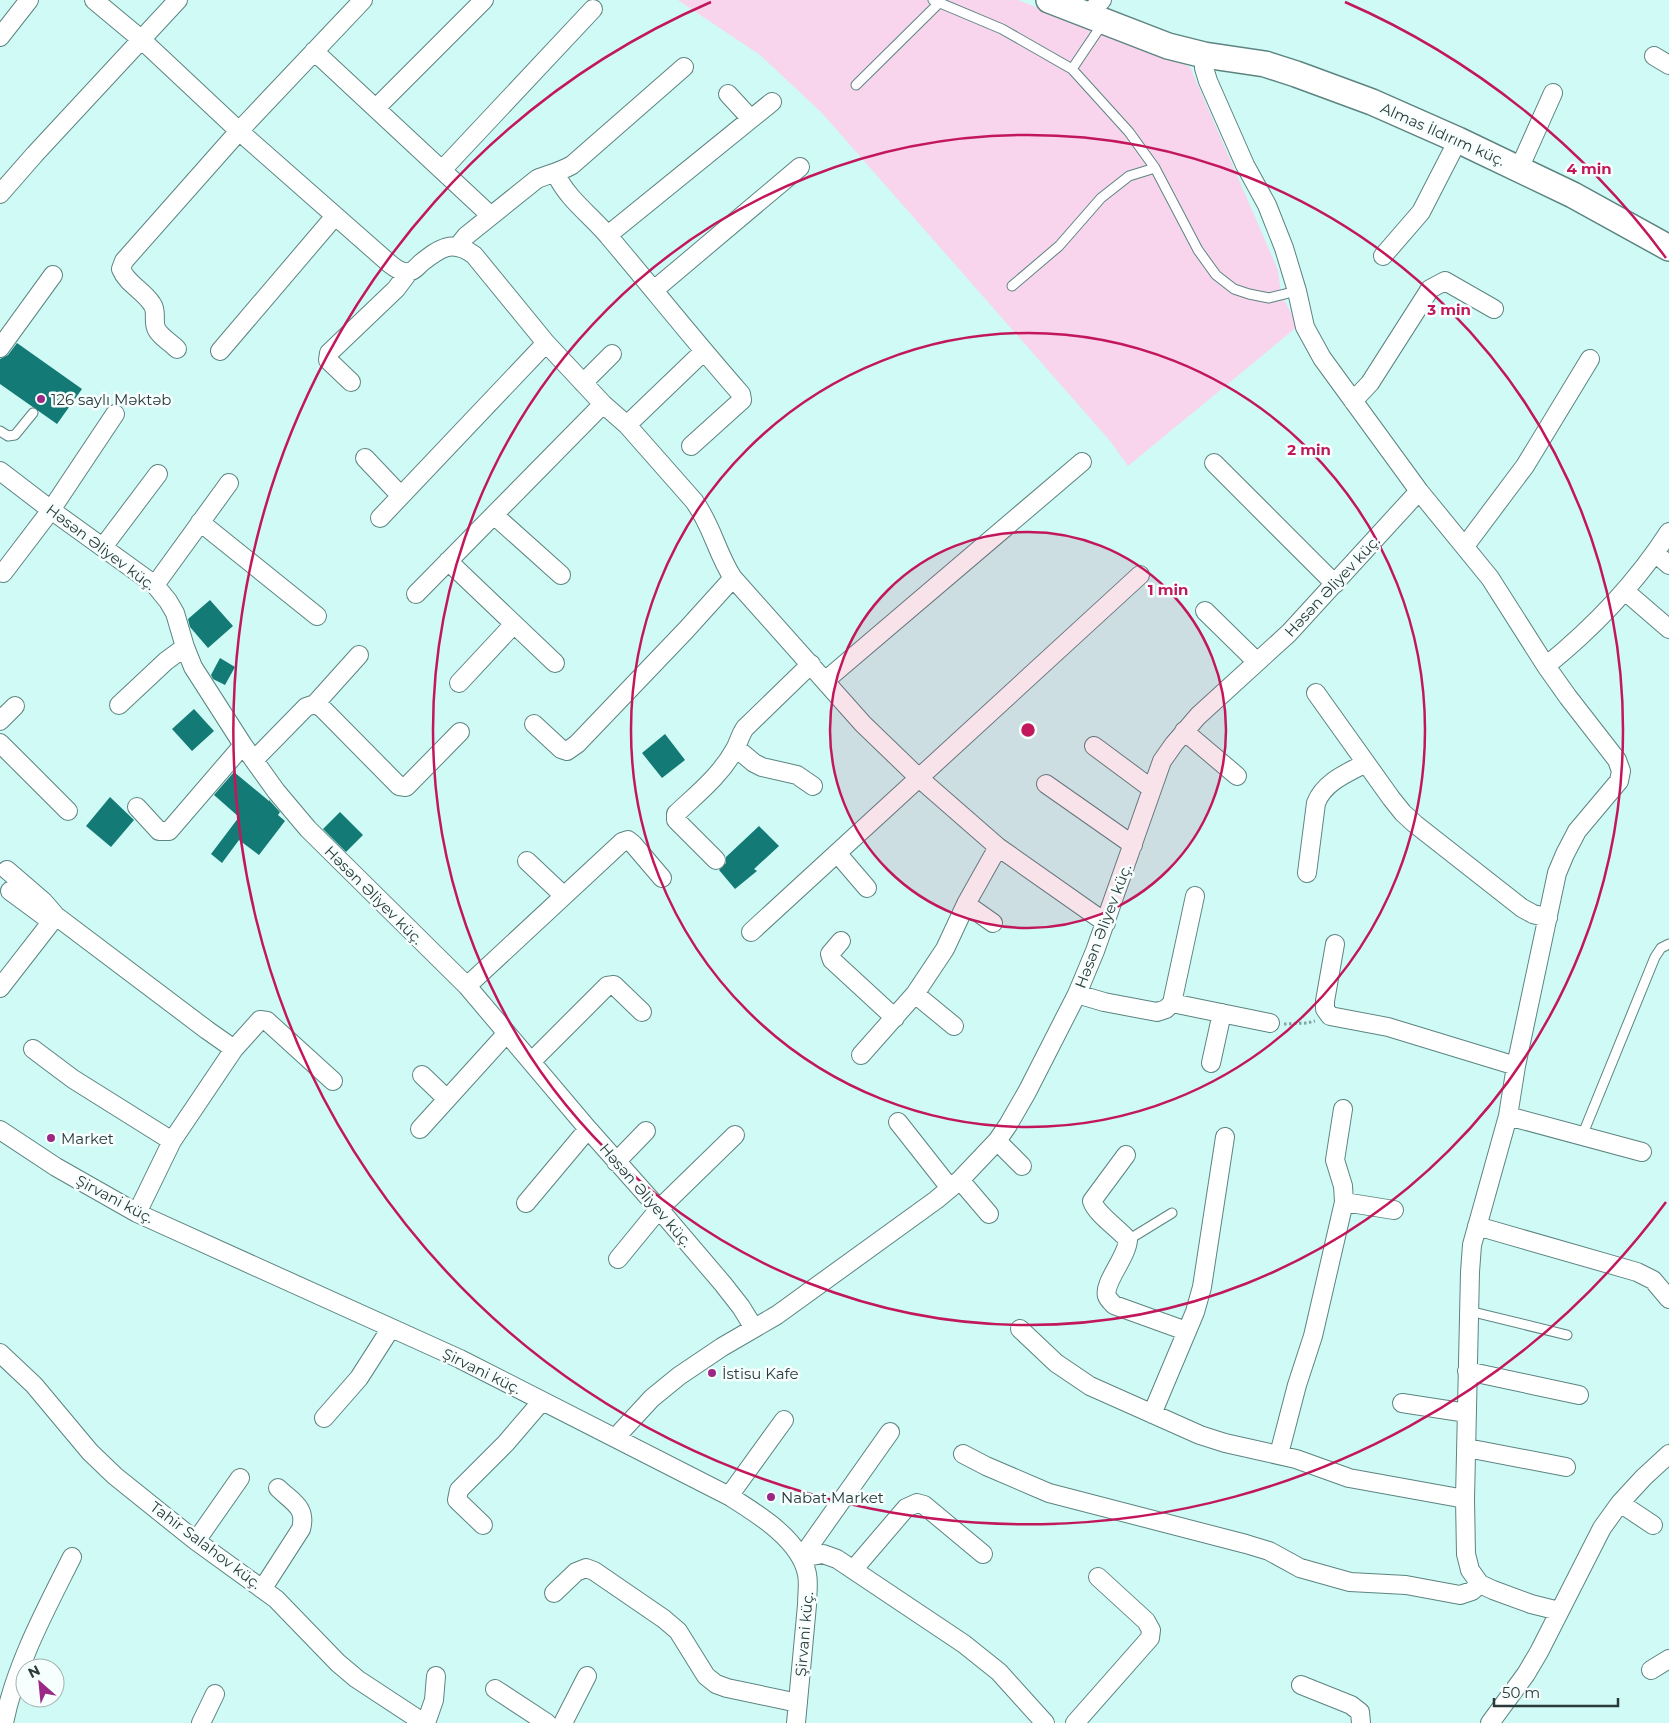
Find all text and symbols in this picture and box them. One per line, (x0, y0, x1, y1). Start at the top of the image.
street label: Almas İldırım küç. (1378, 98, 1508, 170)
text: 4 min (1566, 159, 1612, 178)
text: 3 min (1426, 300, 1471, 319)
place label: 126 saylı Məktəb (51, 390, 171, 409)
marker: 126 saylı Məktəb (35, 393, 47, 405)
text: 2 min (1287, 440, 1331, 459)
street label: Həsən Əliyev küç. (43, 500, 159, 594)
street label: Həsən Əliyev küç. (1280, 531, 1384, 641)
text: 1 min (1148, 580, 1188, 599)
centre of rings (1019, 721, 1037, 739)
street label: Həsən Əliyev küç. (321, 842, 427, 948)
street label: Həsən Əliyev küç. (1071, 861, 1135, 991)
place label: Market (61, 1129, 114, 1148)
marker: Market (45, 1132, 57, 1144)
street label: Həsən Əliyev küç. (596, 1139, 696, 1251)
street label: Şirvani küç. (73, 1171, 157, 1227)
street label: Şirvani küç. (440, 1344, 524, 1398)
place label: İstisu Kafe (722, 1364, 799, 1383)
marker: İstisu Kafe (706, 1367, 718, 1379)
place label: Nabat Market (781, 1488, 884, 1507)
marker: Nabat Market (765, 1491, 777, 1503)
street label: Tahir Salahov küç. (147, 1497, 265, 1593)
street label: Şirvani küç. (791, 1591, 817, 1677)
north arrow (15, 1658, 65, 1708)
text: N (25, 1661, 43, 1682)
scale bar (1494, 1676, 1618, 1708)
text: 50 m (1502, 1683, 1540, 1702)

